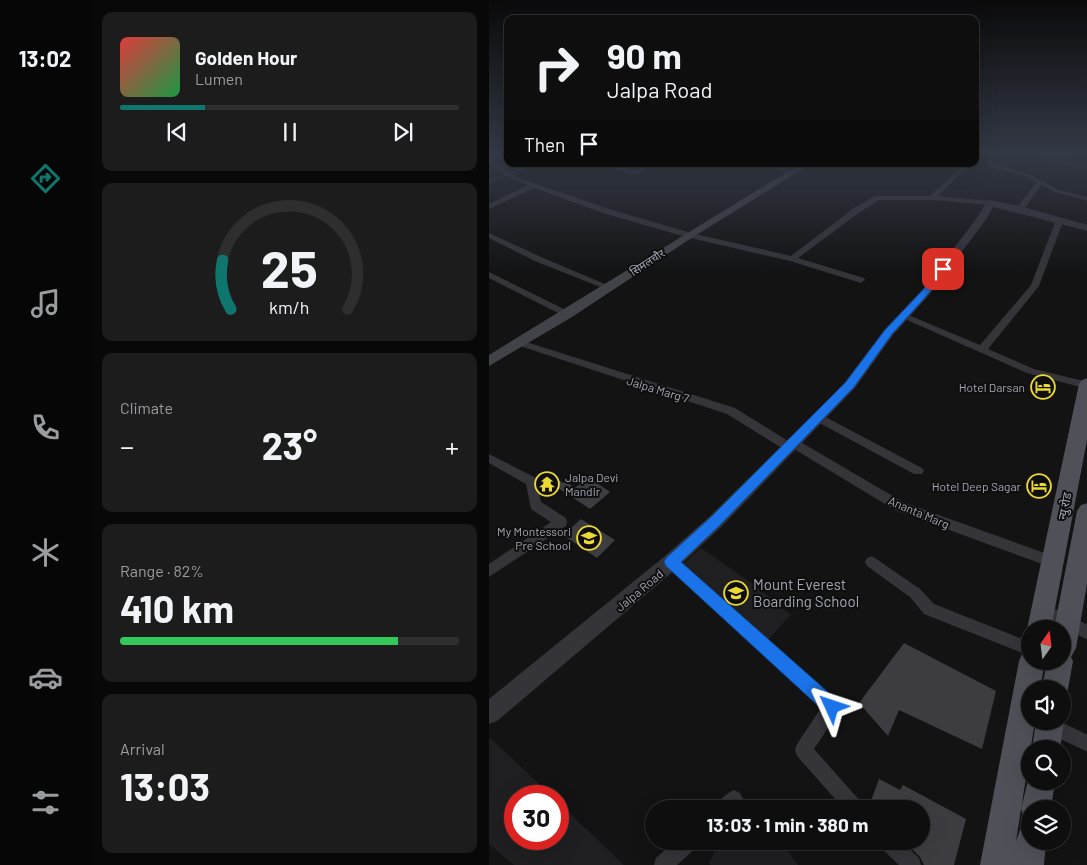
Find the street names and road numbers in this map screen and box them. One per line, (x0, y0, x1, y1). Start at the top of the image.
street label: सिमलचौर (627, 246, 667, 278)
street label: Jalpa Marg 7 (625, 373, 691, 405)
street label: न्यु रोड (1055, 491, 1076, 521)
street label: Ananta Marg (887, 493, 951, 531)
street label: Jalpa Road (612, 566, 666, 614)

